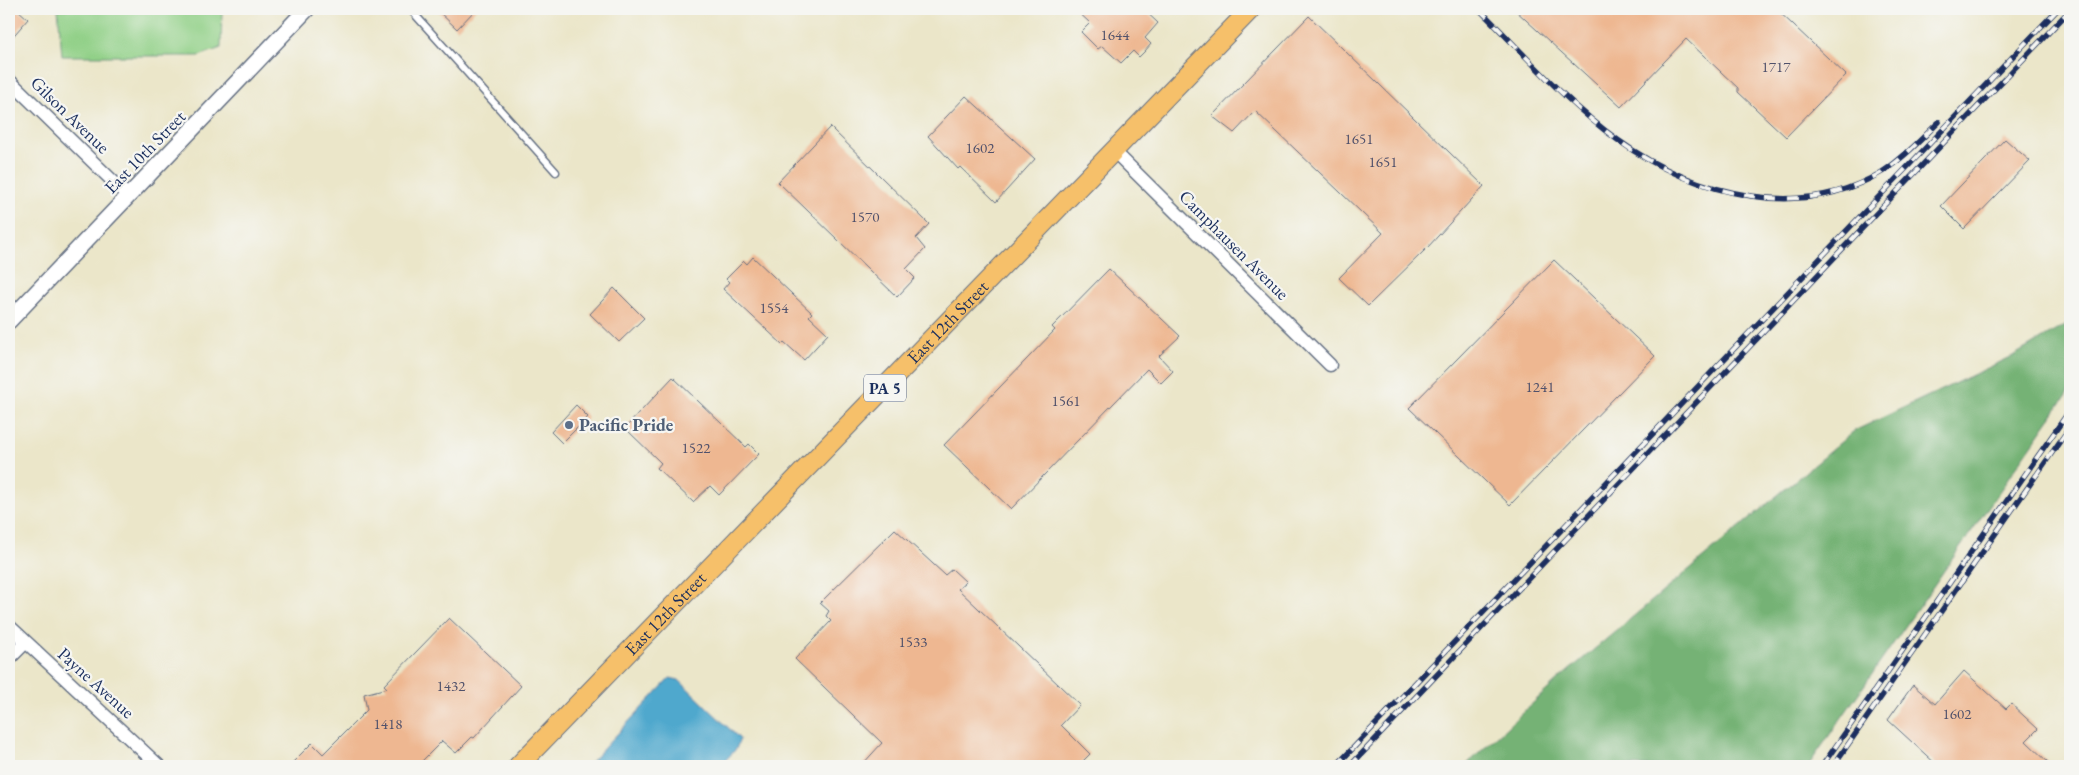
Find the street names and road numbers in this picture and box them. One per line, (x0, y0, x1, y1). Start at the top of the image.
street label: Gilson Avenue (26, 71, 115, 158)
street label: East 10th Street (99, 105, 190, 198)
street label: Camphausen Avenue (1174, 185, 1294, 305)
street label: East 12th Street (902, 275, 993, 368)
road number: PA 5 (864, 374, 906, 402)
street label: East 12th Street (620, 567, 711, 660)
street label: Payne Avenue (53, 642, 140, 723)

